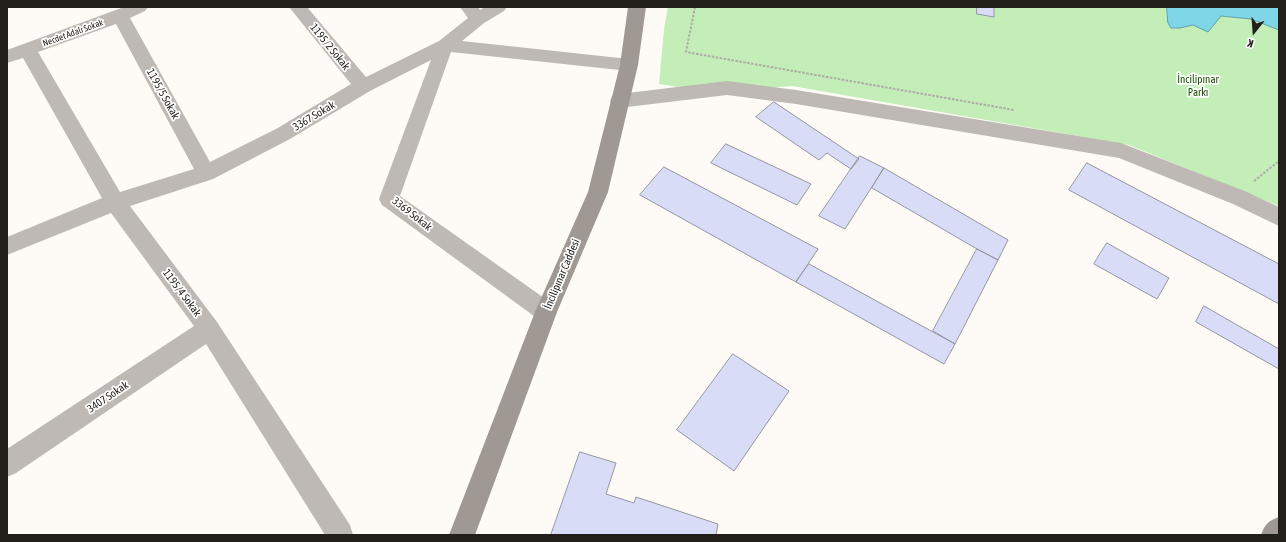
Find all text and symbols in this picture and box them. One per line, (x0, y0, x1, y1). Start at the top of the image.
north arrow (1234, 12, 1274, 52)
street label: Necdet Adalı Sokak (41, 17, 105, 49)
street label: 1195/2 Sokak (307, 21, 353, 73)
text: K (1246, 37, 1255, 50)
street label: 1195/5 Sokak (144, 66, 182, 122)
park label: İncilipınar Parkı (1177, 73, 1219, 99)
street label: 3367 Sokak (291, 98, 337, 134)
street label: 3369 Sokak (390, 194, 434, 234)
street label: İncilipınar Caddesi (541, 237, 583, 311)
street label: 1195/4 Sokak (160, 267, 204, 319)
street label: 3407 Sokak (85, 378, 131, 416)

